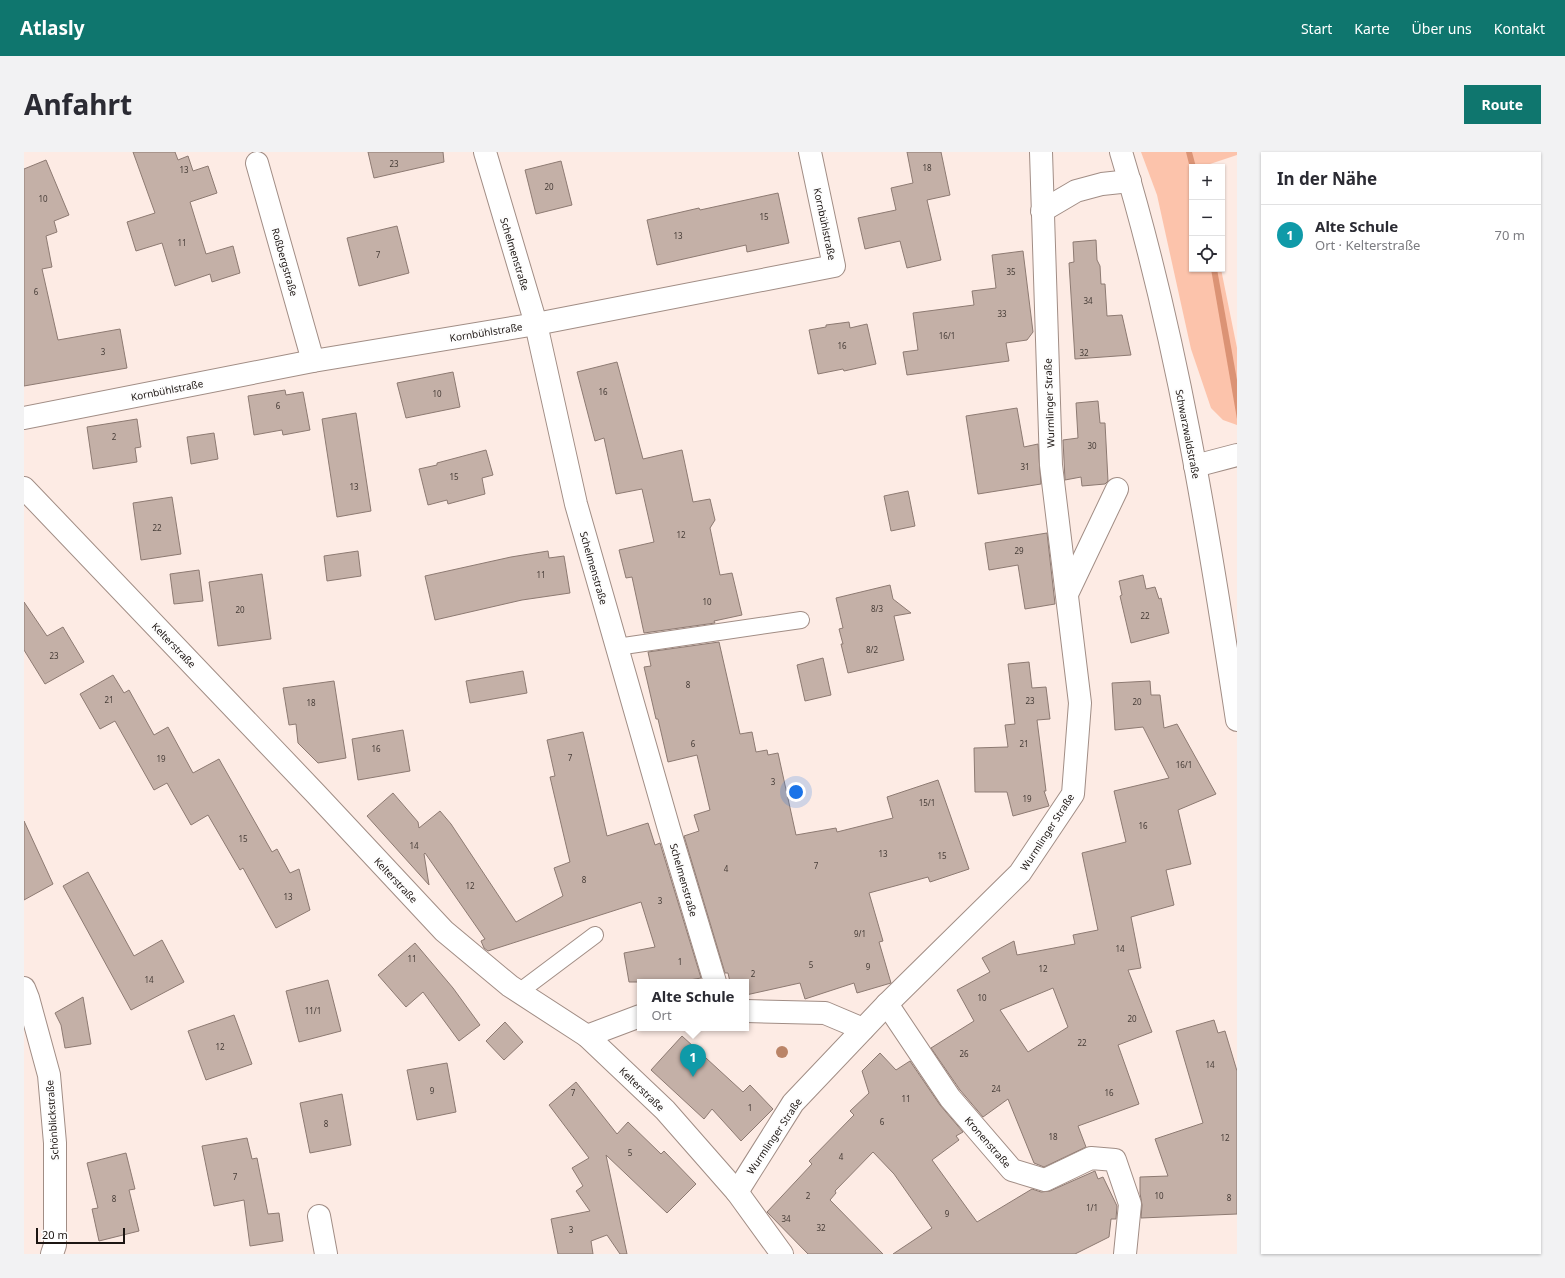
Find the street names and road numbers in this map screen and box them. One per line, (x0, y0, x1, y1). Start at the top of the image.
street label: Kornbühlstraße (811, 187, 840, 262)
street label: Schelmenstraße (497, 216, 533, 293)
street label: Roßbergstraße (269, 226, 302, 298)
street label: Kornbühlstraße (449, 319, 524, 345)
street label: Wurmlinger Straße (1040, 358, 1058, 448)
street label: Kornbühlstraße (130, 376, 205, 404)
street label: Schwarzwaldstraße (1172, 388, 1204, 480)
street label: Schelmenstraße (577, 530, 611, 607)
street label: Kelterstraße (149, 619, 199, 671)
street label: Wurmlinger Straße (1017, 790, 1077, 873)
street label: Schelmenstraße (667, 842, 701, 919)
street label: Kelterstraße (371, 854, 421, 906)
street label: Kelterstraße (616, 1064, 668, 1114)
street label: Schönblickstraße (42, 1079, 62, 1160)
street label: Wurmlinger Straße (743, 1095, 805, 1177)
street label: Kronenstraße (962, 1113, 1015, 1171)

